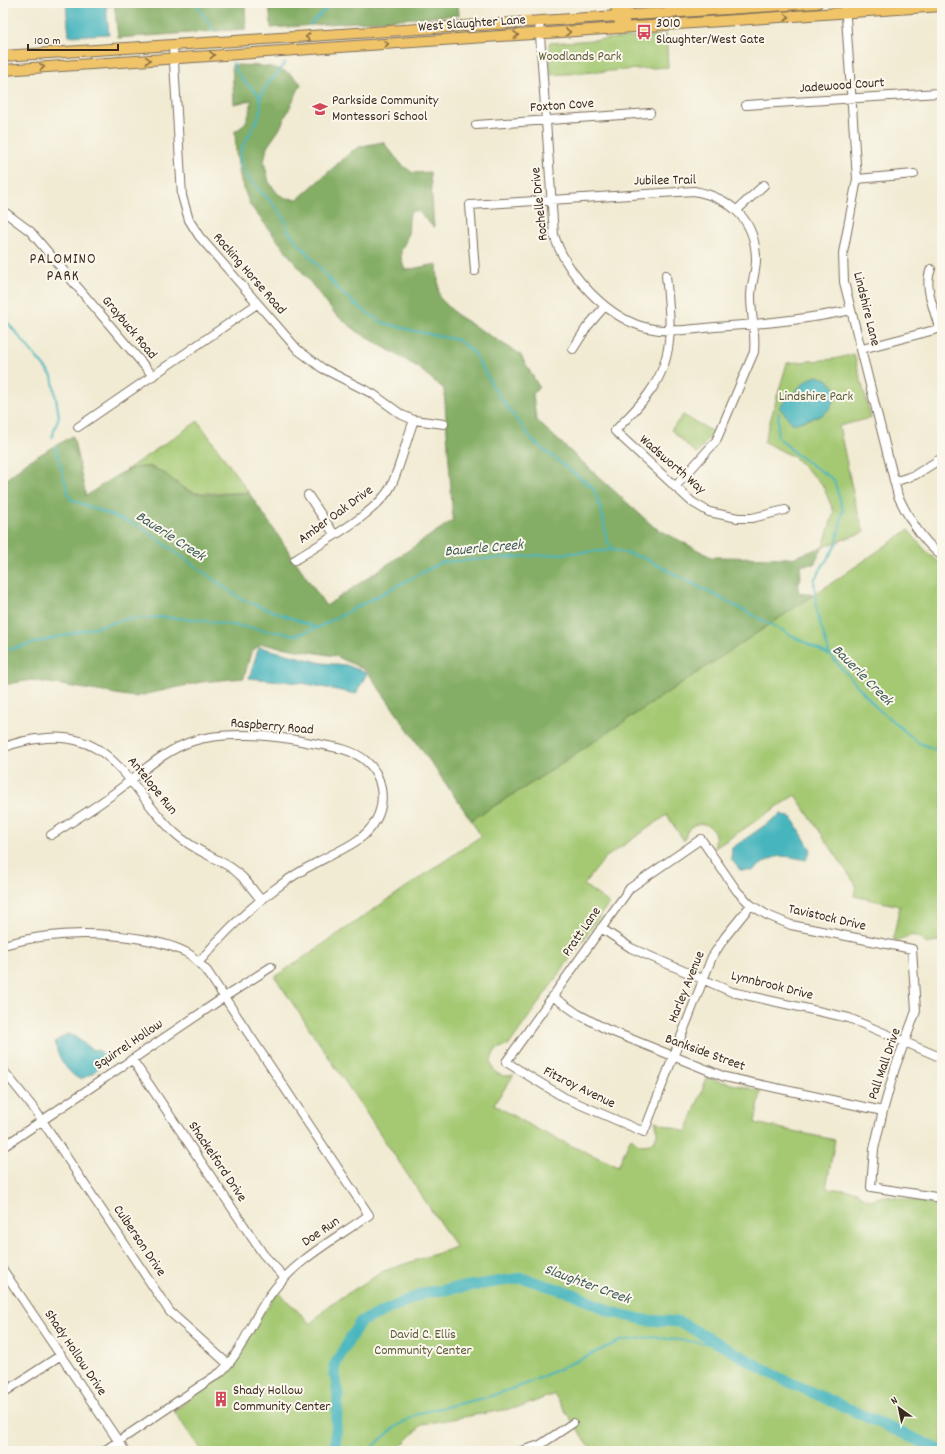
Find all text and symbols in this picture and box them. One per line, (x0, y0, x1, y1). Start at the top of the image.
street label: West Slaughter Lane (418, 10, 526, 38)
one-way arrow (784, 12, 790, 21)
place label: 3010 Slaughter/West Gate (656, 14, 765, 50)
bus stop icon: 3010 Slaughter/West Gate (635, 23, 653, 41)
scale bar (28, 26, 118, 52)
one-way arrow (565, 27, 571, 36)
one-way arrow (513, 30, 519, 39)
one-way arrow (305, 32, 311, 41)
text: 100 m (34, 33, 61, 50)
one-way arrow (383, 39, 389, 48)
park label: Woodlands Park (539, 47, 622, 67)
one-way arrow (209, 51, 215, 60)
one-way arrow (145, 55, 151, 64)
one-way arrow (39, 62, 45, 71)
street label: Jadewood Court (799, 73, 885, 99)
place label: Parkside Community Montessori School (332, 91, 439, 127)
street label: Foxton Cove (529, 94, 595, 118)
school or university icon: Parkside Community Montessori School (311, 100, 329, 118)
street label: Rochelle Drive (526, 166, 554, 242)
street label: Jubilee Trail (634, 170, 697, 192)
street label: Rocking Horse Road (208, 229, 290, 319)
district label: PALOMINO PARK (29, 249, 97, 288)
street label: Lindshire Lane (847, 270, 885, 348)
street label: Graybuck Road (96, 292, 162, 364)
park label: Lindshire Park (779, 387, 854, 407)
street label: Wadsworth Way (634, 430, 710, 500)
street label: Amber Oak Drive (294, 481, 378, 549)
water label: Bauerle Creek (131, 506, 211, 569)
water label: Bauerle Creek (444, 534, 526, 563)
water label: Bauerle Creek (826, 640, 899, 713)
street label: Raspberry Road (230, 713, 314, 741)
street label: Antelope Run (122, 752, 182, 820)
street label: Tavistock Drive (786, 899, 868, 937)
street label: Pratt Lane (558, 903, 606, 961)
street label: Harley Avenue (664, 948, 710, 1026)
street label: Lynnbrook Drive (729, 966, 815, 1006)
street label: Squirrel Hollow (90, 1015, 168, 1075)
street label: Pall Mall Drive (863, 1026, 907, 1102)
street label: Bankside Street (662, 1029, 748, 1077)
street label: Fitzroy Avenue (540, 1062, 618, 1114)
street label: Shackelford Drive (183, 1118, 251, 1206)
street label: Culberson Drive (108, 1201, 170, 1281)
street label: Doe Run (298, 1212, 344, 1252)
water label: Slaughter Creek (541, 1259, 635, 1311)
street label: Shady Hollow Drive (39, 1306, 111, 1400)
park label: David C. Ellis Community Center (374, 1325, 473, 1361)
place label: Shady Hollow Community Center (233, 1381, 331, 1417)
north arrow (879, 1388, 919, 1428)
building icon: Shady Hollow Community Center (212, 1390, 230, 1408)
text: N (888, 1393, 902, 1409)

